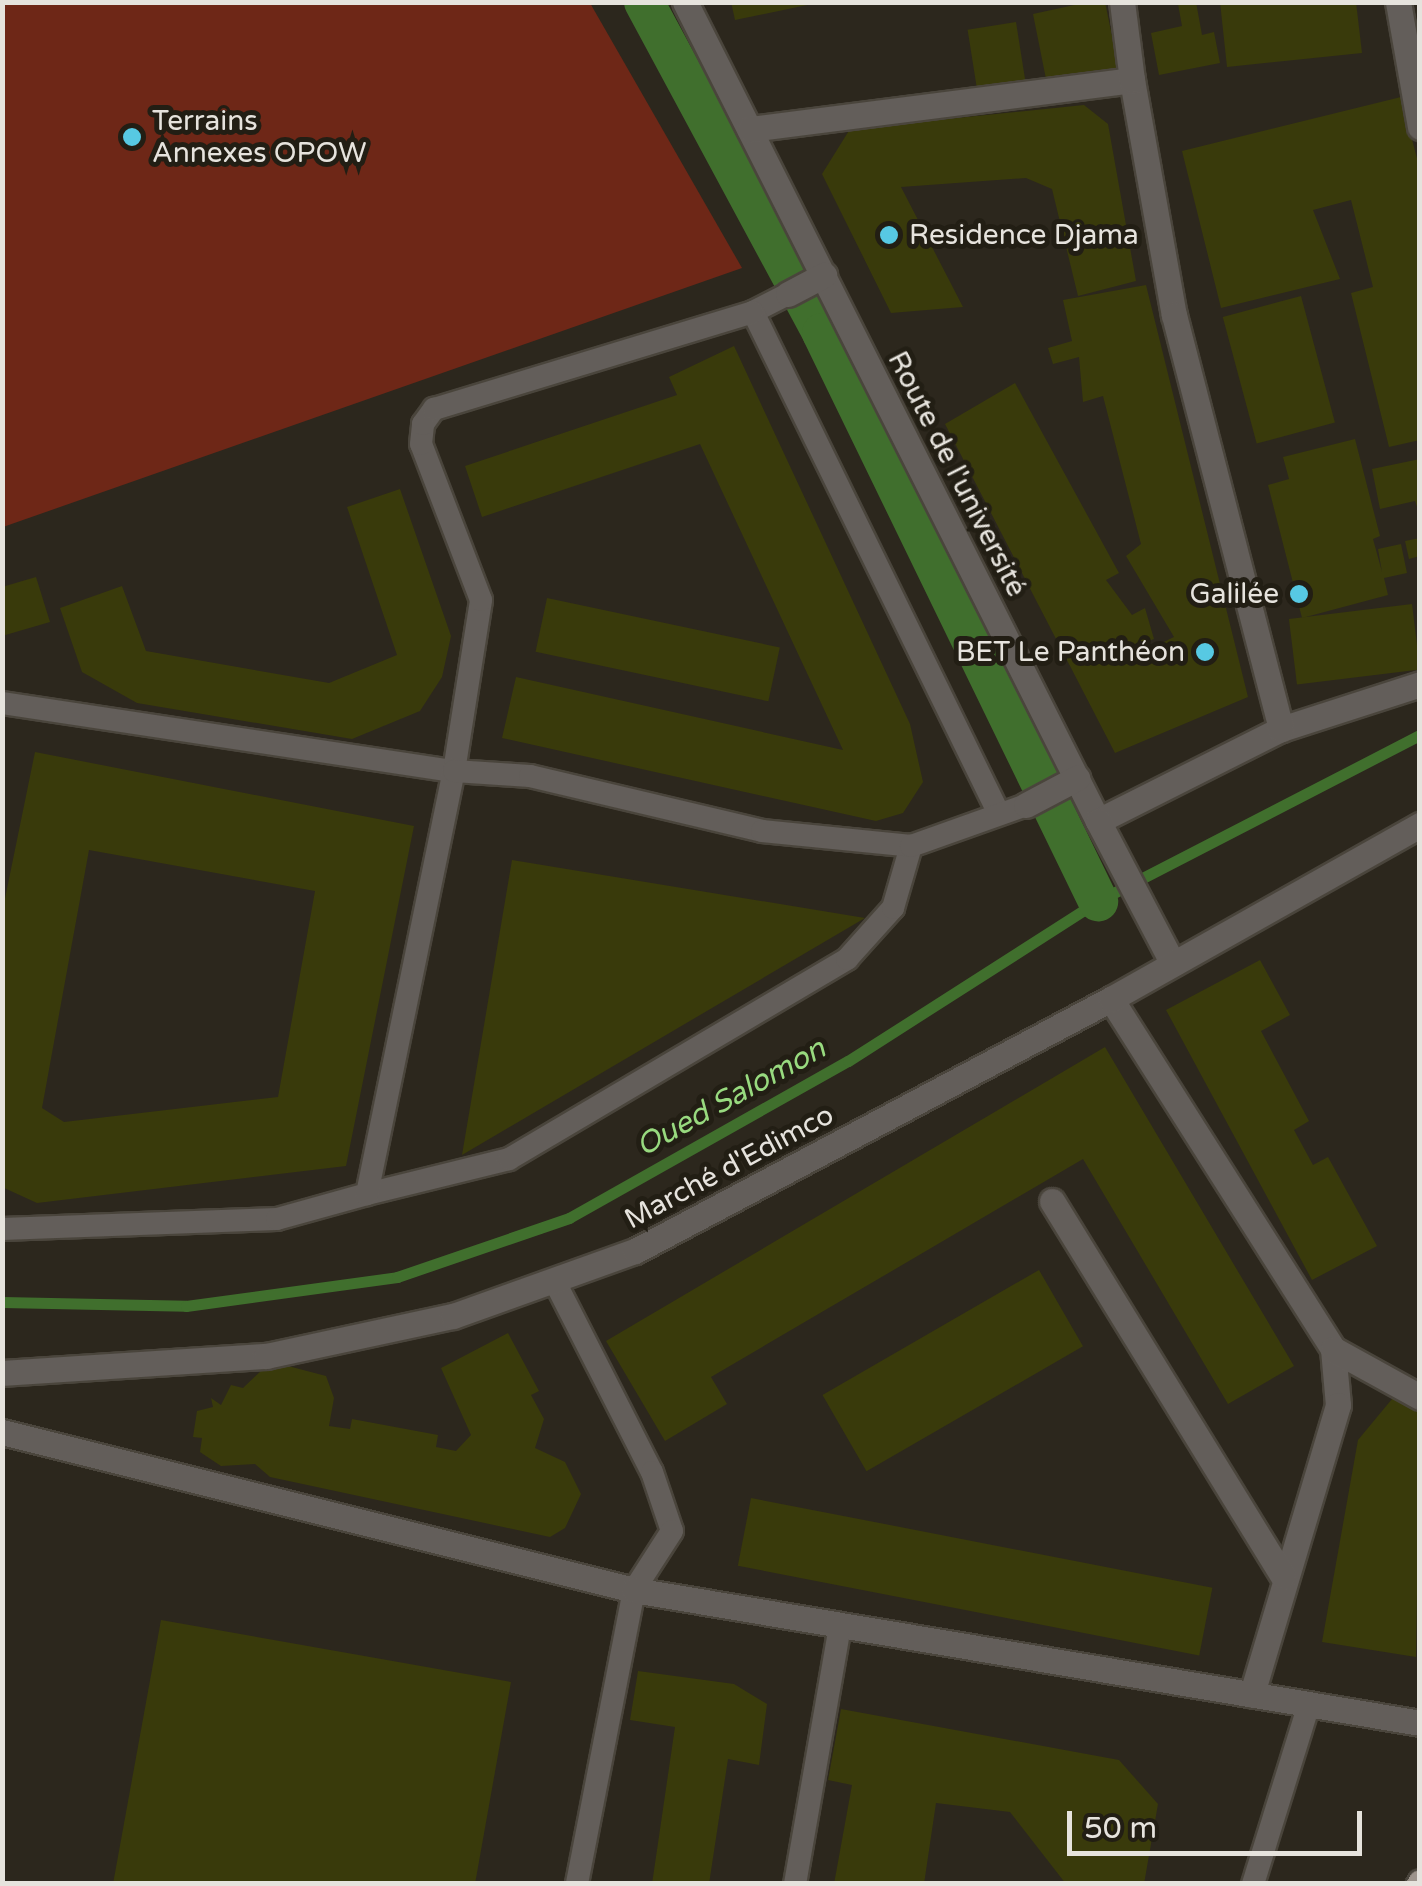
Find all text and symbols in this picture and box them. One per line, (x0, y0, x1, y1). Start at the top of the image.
place label: Terrains Annexes OPOW (152, 104, 366, 170)
marker: Terrains Annexes OPOW (121, 126, 143, 148)
place label: Residence Djama (909, 218, 1139, 252)
marker: Residence Djama (878, 224, 900, 246)
street label: Route de l'université (881, 346, 1033, 602)
place label: Galilée (1189, 577, 1279, 611)
marker: Galilée (1288, 583, 1310, 605)
place label: BET Le Panthéon (956, 635, 1185, 669)
marker: BET Le Panthéon (1194, 641, 1216, 663)
water label: Oued Salomon (630, 1031, 832, 1165)
street label: Marché d'Edimco (619, 1098, 839, 1236)
scale bar (1072, 1791, 1367, 1853)
text: 50 m (1084, 1810, 1157, 1847)

